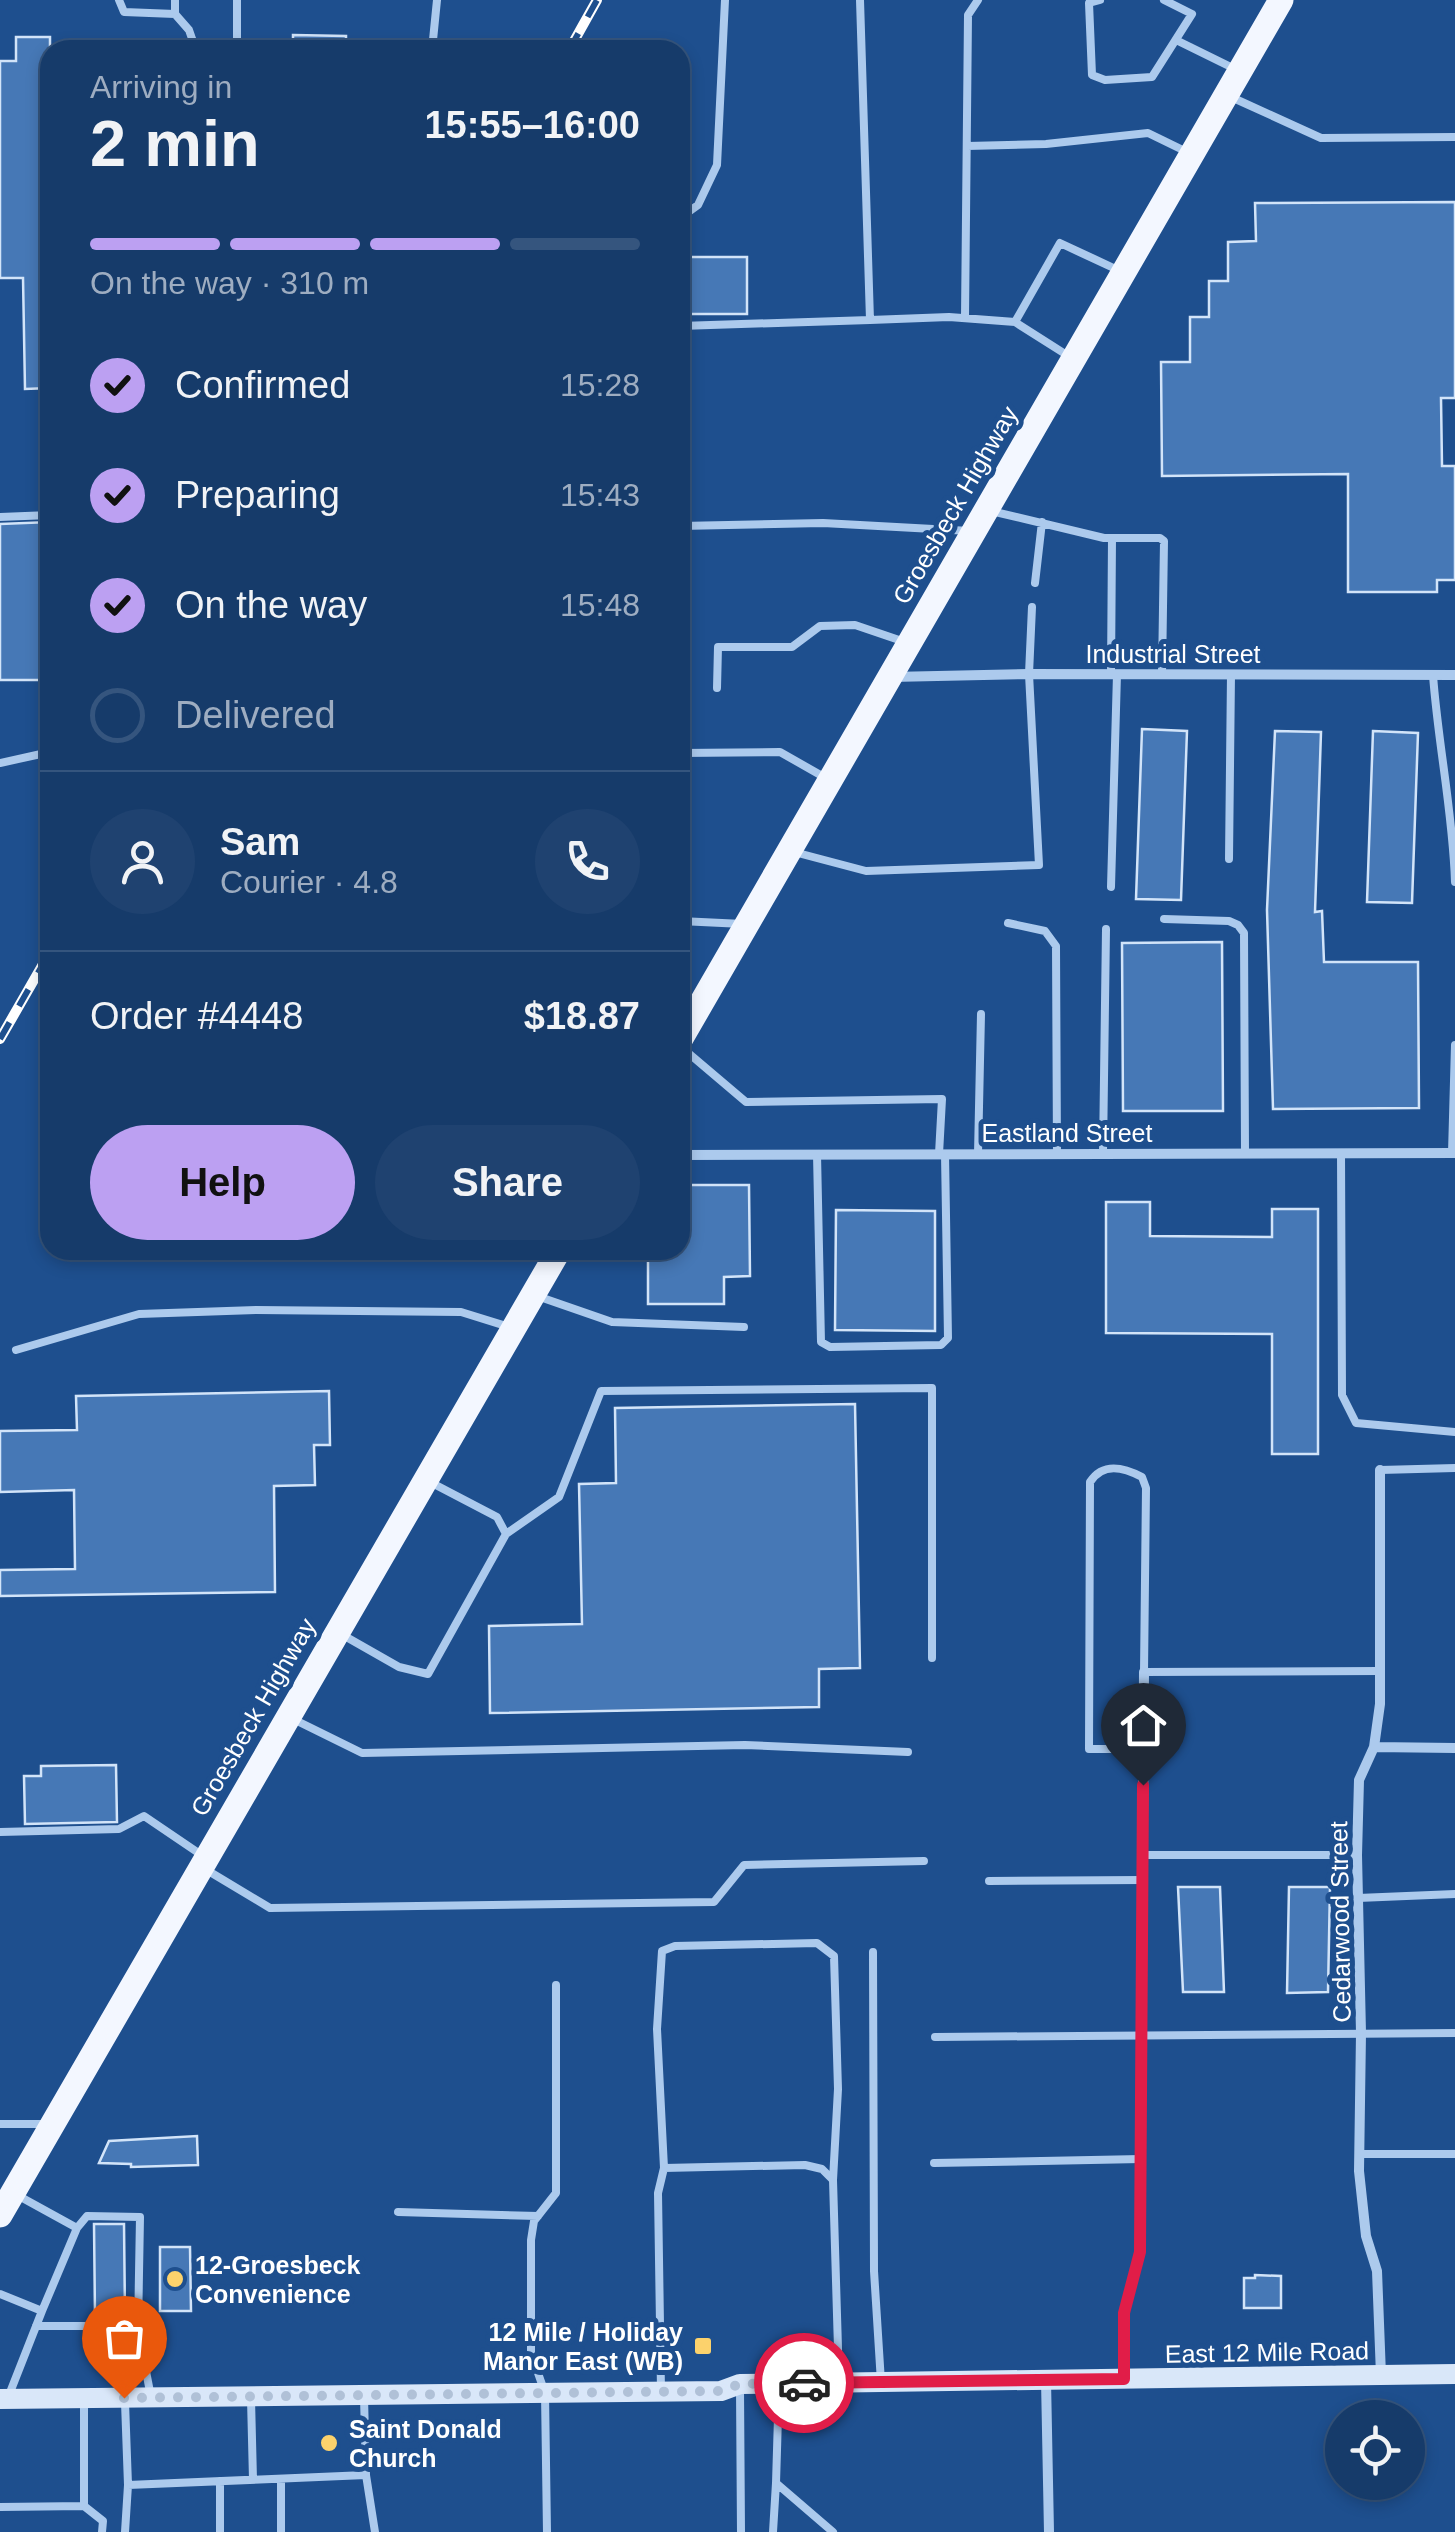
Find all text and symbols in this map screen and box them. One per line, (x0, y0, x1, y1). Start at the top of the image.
text: Arriving in (90, 69, 232, 105)
text: 15:55–16:00 (424, 104, 640, 146)
text: 2 min (90, 107, 260, 180)
text: On the way · 310 m (90, 265, 369, 301)
icon: check (90, 358, 145, 413)
text: Confirmed (175, 364, 350, 406)
text: 15:28 (560, 367, 640, 403)
street label: Groesbeck Highway (887, 401, 1023, 609)
icon: check (90, 468, 145, 523)
text: Preparing (175, 474, 340, 516)
text: 15:43 (560, 477, 640, 513)
icon: check (90, 578, 145, 633)
text: On the way (175, 584, 367, 626)
text: 15:48 (560, 587, 640, 623)
street label: Industrial Street (1085, 640, 1261, 668)
text: Delivered (175, 694, 336, 736)
button: person (90, 809, 195, 914)
button: phone (535, 809, 640, 914)
text: Sam (220, 821, 300, 863)
text: Courier · 4.8 (220, 864, 398, 900)
text: Order #4448 (90, 995, 303, 1037)
text: $18.87 (524, 995, 640, 1037)
street label: Eastland Street (982, 1119, 1153, 1147)
button: Help (90, 1125, 355, 1240)
button: Share (375, 1125, 640, 1240)
street label: Groesbeck Highway (185, 1613, 321, 1821)
pin (1101, 1683, 1186, 1786)
icon: home (1116, 1698, 1171, 1753)
street label: Cedarwood Street (1324, 1821, 1356, 2023)
place label: 12-Groesbeck Convenience (195, 2251, 360, 2308)
marker: 12-Groesbeck Convenience (164, 2268, 186, 2290)
pin (82, 2296, 167, 2399)
icon: bag (97, 2311, 152, 2366)
place label: 12 Mile / Holiday Manor East (WB) (483, 2318, 683, 2375)
courier (754, 2333, 854, 2433)
marker: 12 Mile / Holiday Manor East (WB) (692, 2335, 714, 2357)
street label: East 12 Mile Road (1165, 2336, 1369, 2368)
icon: car (777, 2356, 832, 2411)
map controls (1325, 2400, 1425, 2500)
button: locate (1325, 2400, 1425, 2500)
place label: Saint Donald Church (349, 2415, 502, 2472)
marker: Saint Donald Church (318, 2432, 340, 2454)

